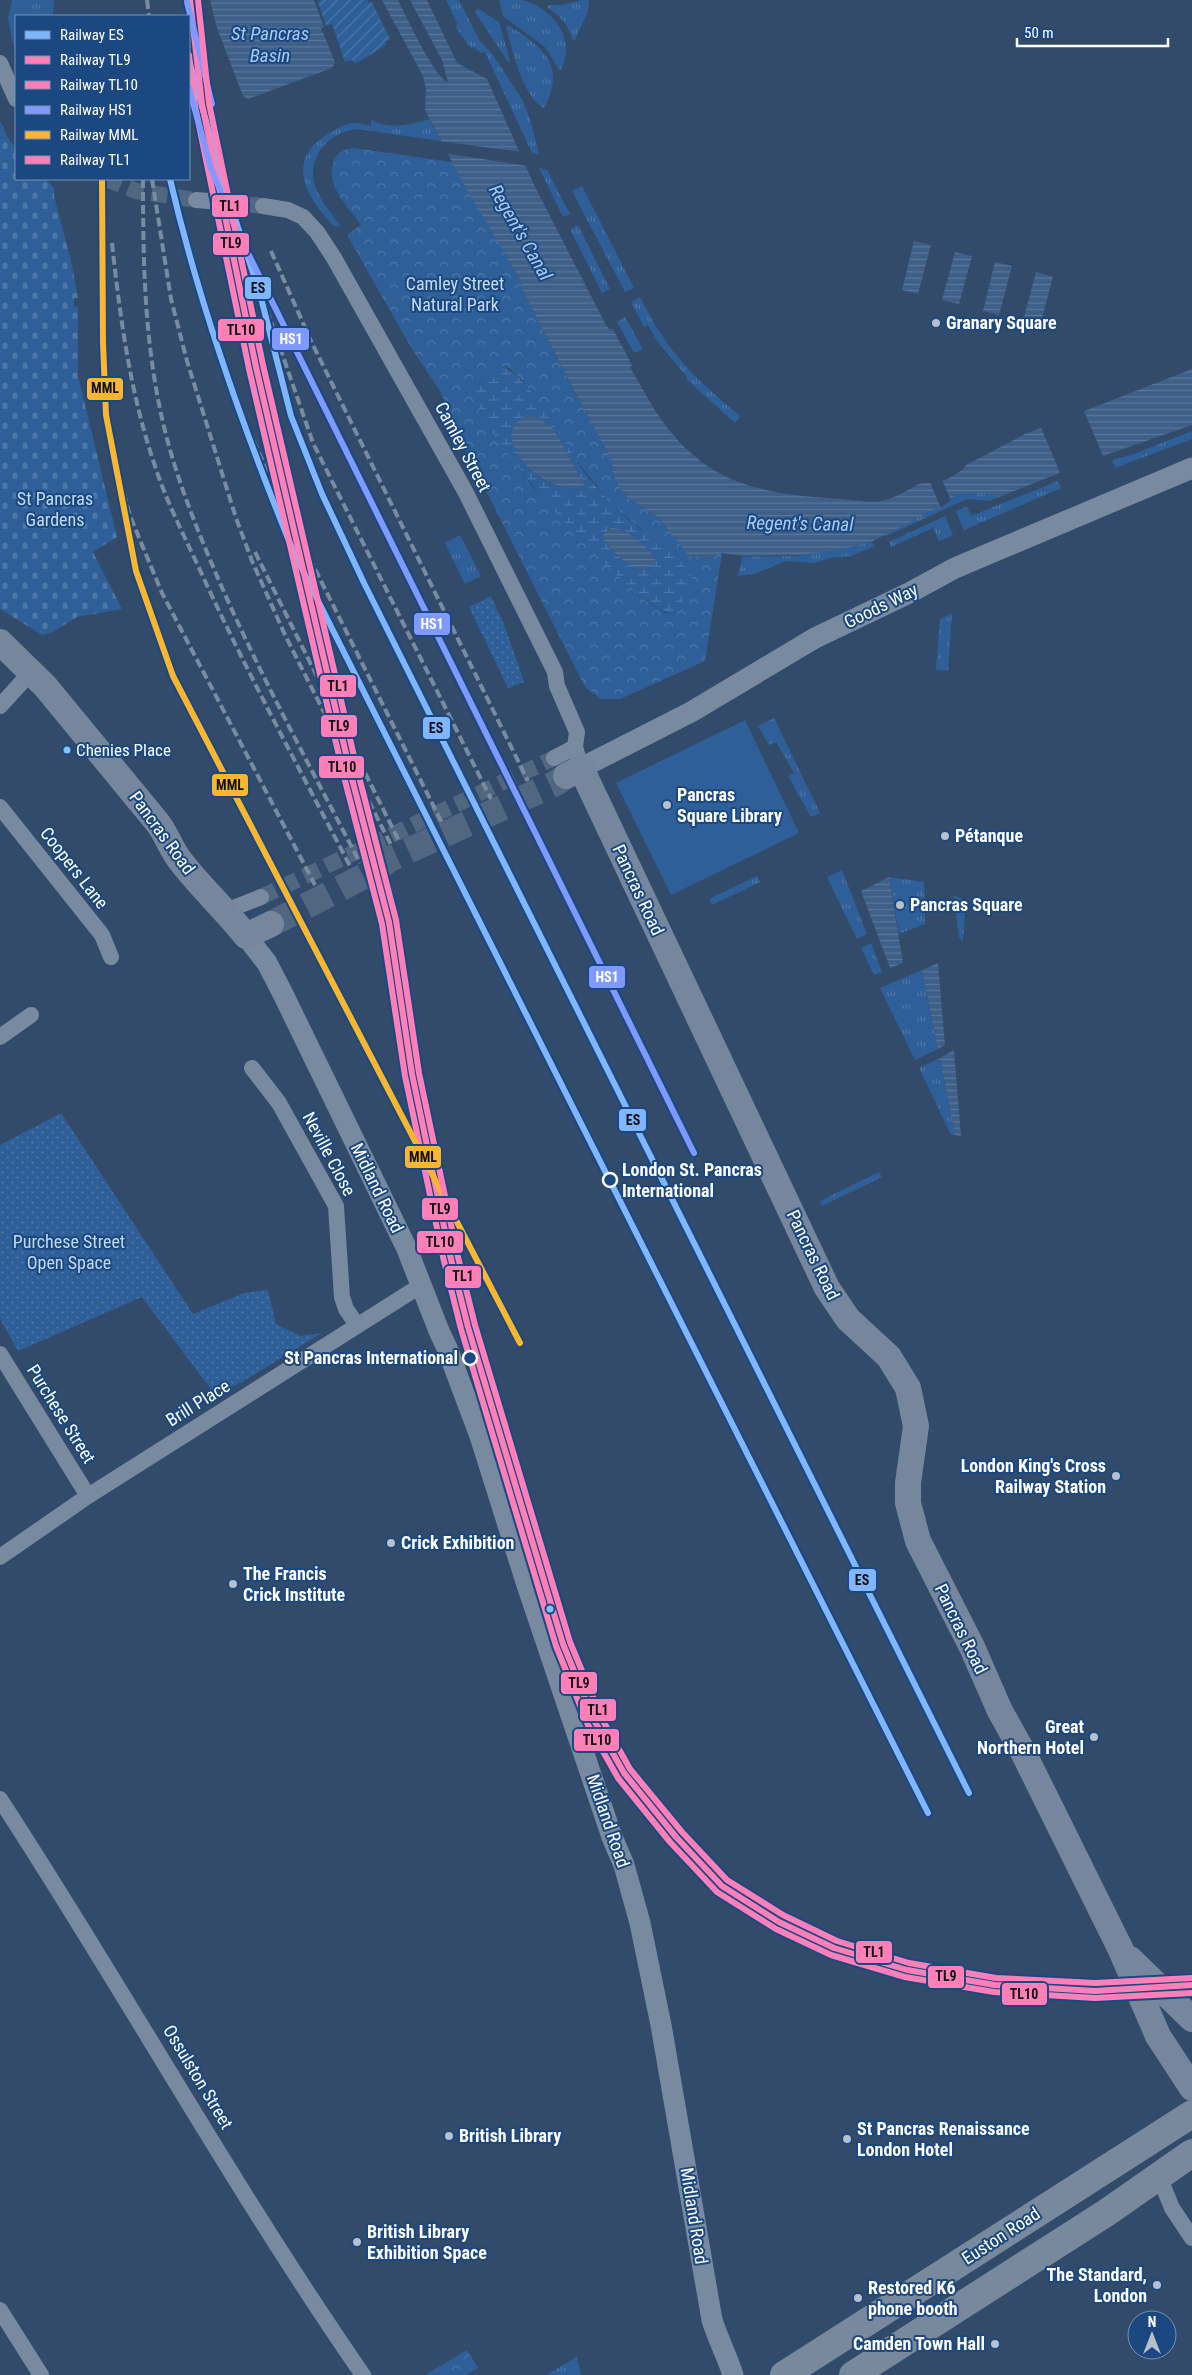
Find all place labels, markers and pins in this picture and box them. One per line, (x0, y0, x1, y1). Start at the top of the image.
place label: Granary Square (946, 312, 1057, 333)
marker: Granary Square (930, 317, 942, 329)
place label: Chenies Place (76, 740, 171, 760)
marker: Chenies Place (62, 745, 72, 755)
place label: Pancras Square Library (677, 784, 782, 826)
marker: Pancras Square Library (661, 799, 673, 811)
place label: Pétanque (955, 825, 1023, 846)
marker: Pétanque (939, 830, 951, 842)
place label: Pancras Square (910, 894, 1023, 915)
marker: Pancras Square (894, 899, 906, 911)
place label: London St. Pancras International (622, 1159, 762, 1201)
marker: London St. Pancras International (602, 1172, 618, 1188)
place label: St Pancras International (284, 1347, 458, 1368)
marker: St Pancras International (462, 1350, 478, 1366)
place label: London King's Cross Railway Station (961, 1455, 1106, 1497)
marker: London King's Cross Railway Station (1110, 1470, 1122, 1482)
place label: Crick Exhibition (401, 1532, 514, 1553)
marker: Crick Exhibition (385, 1537, 397, 1549)
place label: The Francis Crick Institute (243, 1563, 346, 1605)
marker: The Francis Crick Institute (227, 1578, 239, 1590)
unlabelled marker (545, 1604, 555, 1614)
place label: Great Northern Hotel (977, 1716, 1084, 1758)
marker: Great Northern Hotel (1088, 1731, 1100, 1743)
place label: St Pancras Renaissance London Hotel (857, 2118, 1030, 2160)
place label: British Library (459, 2125, 561, 2146)
marker: British Library (443, 2130, 455, 2142)
marker: St Pancras Renaissance London Hotel (841, 2133, 853, 2145)
place label: British Library Exhibition Space (367, 2221, 487, 2263)
marker: British Library Exhibition Space (351, 2236, 363, 2248)
place label: The Standard, London (1047, 2264, 1147, 2306)
place label: Restored K6 phone booth (868, 2277, 958, 2319)
marker: The Standard, London (1151, 2279, 1163, 2291)
marker: Restored K6 phone booth (852, 2292, 864, 2304)
place label: Camden Town Hall (853, 2333, 985, 2354)
marker: Camden Town Hall (989, 2338, 1001, 2350)

